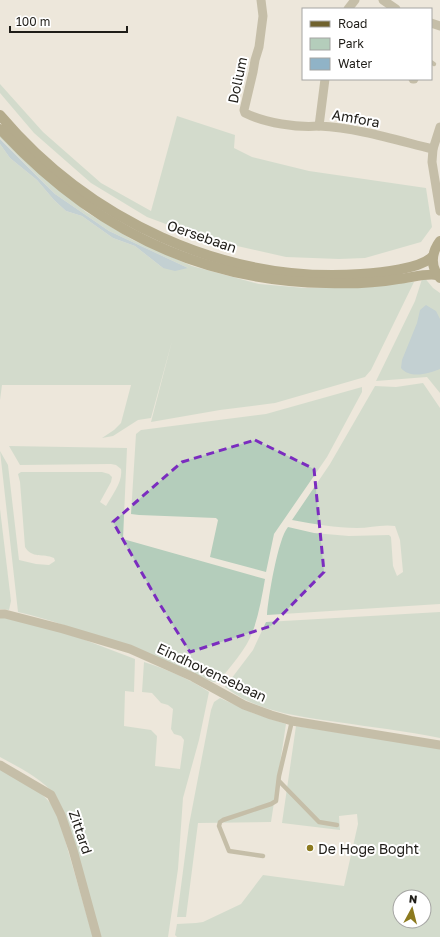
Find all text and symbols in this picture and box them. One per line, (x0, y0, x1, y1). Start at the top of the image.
scale bar (10, 8, 127, 34)
legend (302, 8, 432, 80)
text: 100 m (16, 14, 50, 29)
text: Road (338, 16, 367, 31)
text: Park (338, 36, 364, 51)
street label: Dolium (224, 55, 250, 105)
text: Water (338, 56, 372, 71)
street label: Amfora (331, 105, 381, 131)
street label: Oersebaan (165, 216, 239, 256)
street label: Eindhovensebaan (154, 639, 270, 705)
street label: Zittard (66, 808, 96, 856)
place label: De Hoge Boght (318, 840, 419, 857)
marker: De Hoge Boght (305, 843, 315, 853)
north arrow (392, 889, 432, 929)
text: N (408, 892, 418, 906)

